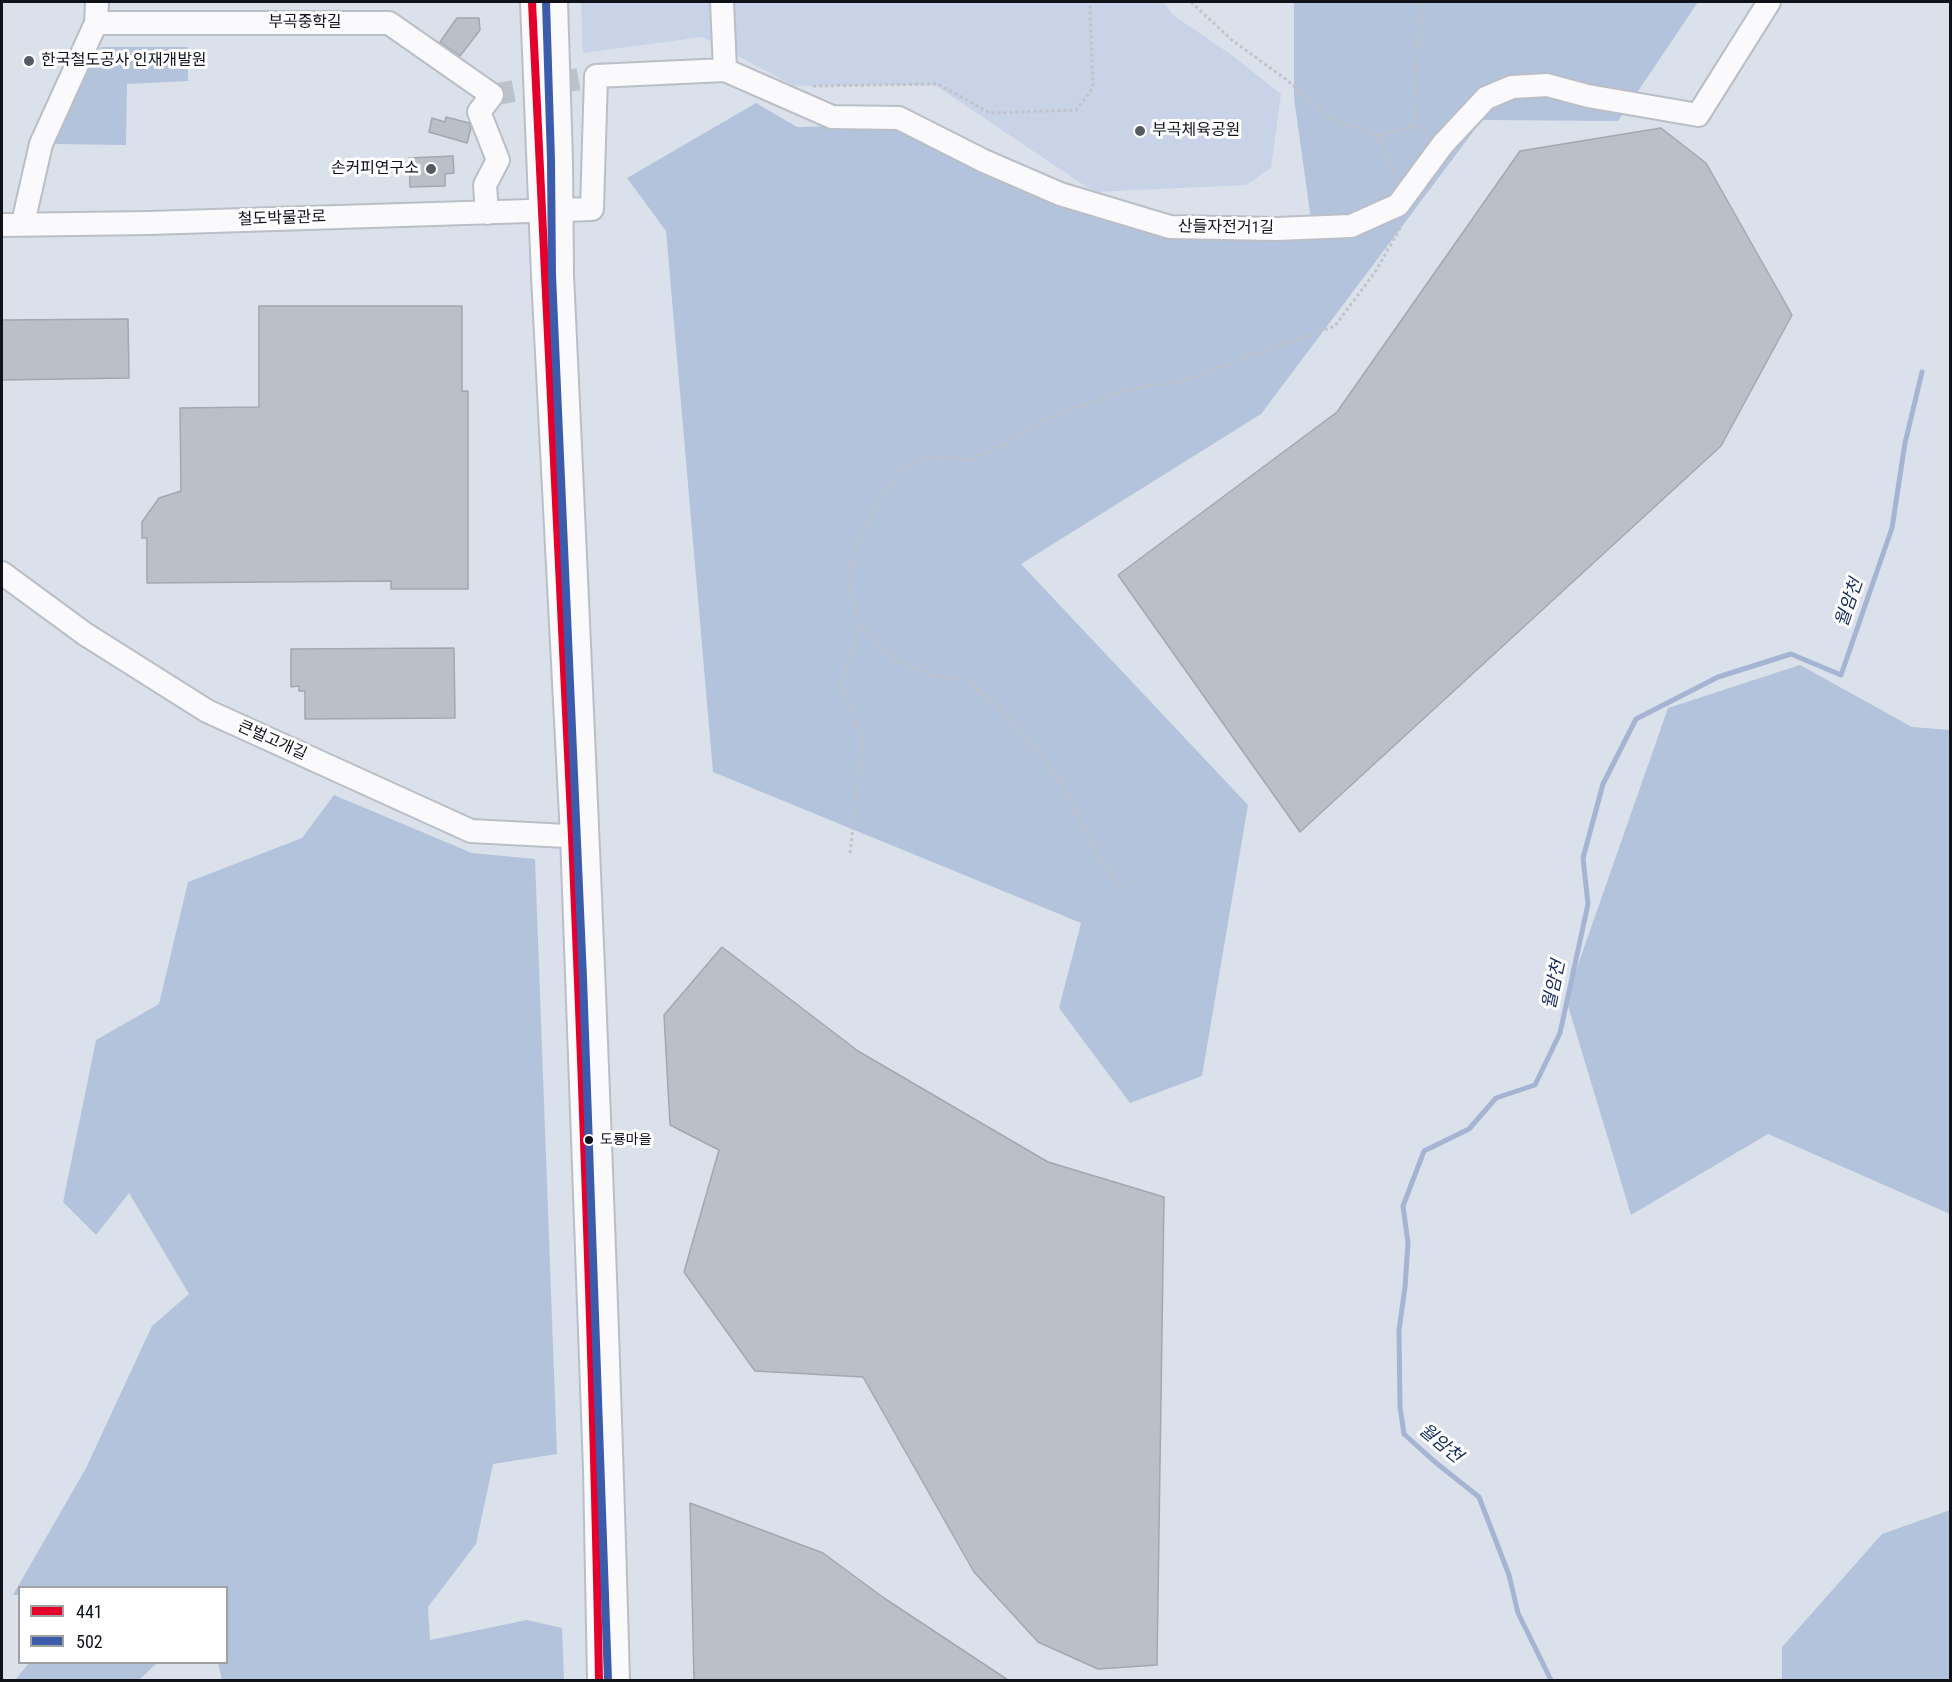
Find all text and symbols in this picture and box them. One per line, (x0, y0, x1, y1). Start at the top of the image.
street label: 부곡중학길 (268, 13, 342, 33)
place label: 한국철도공사 인재개발원 (41, 51, 207, 71)
marker: 한국철도공사 인재개발원 (22, 54, 36, 68)
place label: 부곡체육공원 (1152, 121, 1240, 141)
marker: 부곡체육공원 (1133, 124, 1147, 138)
place label: 손커피연구소 (331, 159, 419, 179)
marker: 손커피연구소 (424, 162, 438, 176)
street label: 철도박물관로 (238, 208, 326, 230)
street label: 산들자전거1길 (1178, 218, 1274, 238)
water label: 월암천 (1832, 576, 1868, 630)
street label: 큰벌고개길 (234, 717, 310, 765)
water label: 월암천 (1539, 958, 1571, 1012)
place label: 도룡마을 (600, 1132, 652, 1148)
marker: 도룡마을 (583, 1134, 595, 1146)
water label: 월암천 (1414, 1420, 1466, 1468)
legend (18, 1586, 228, 1664)
text: 441 (76, 1601, 103, 1622)
text: 502 (76, 1631, 103, 1652)

